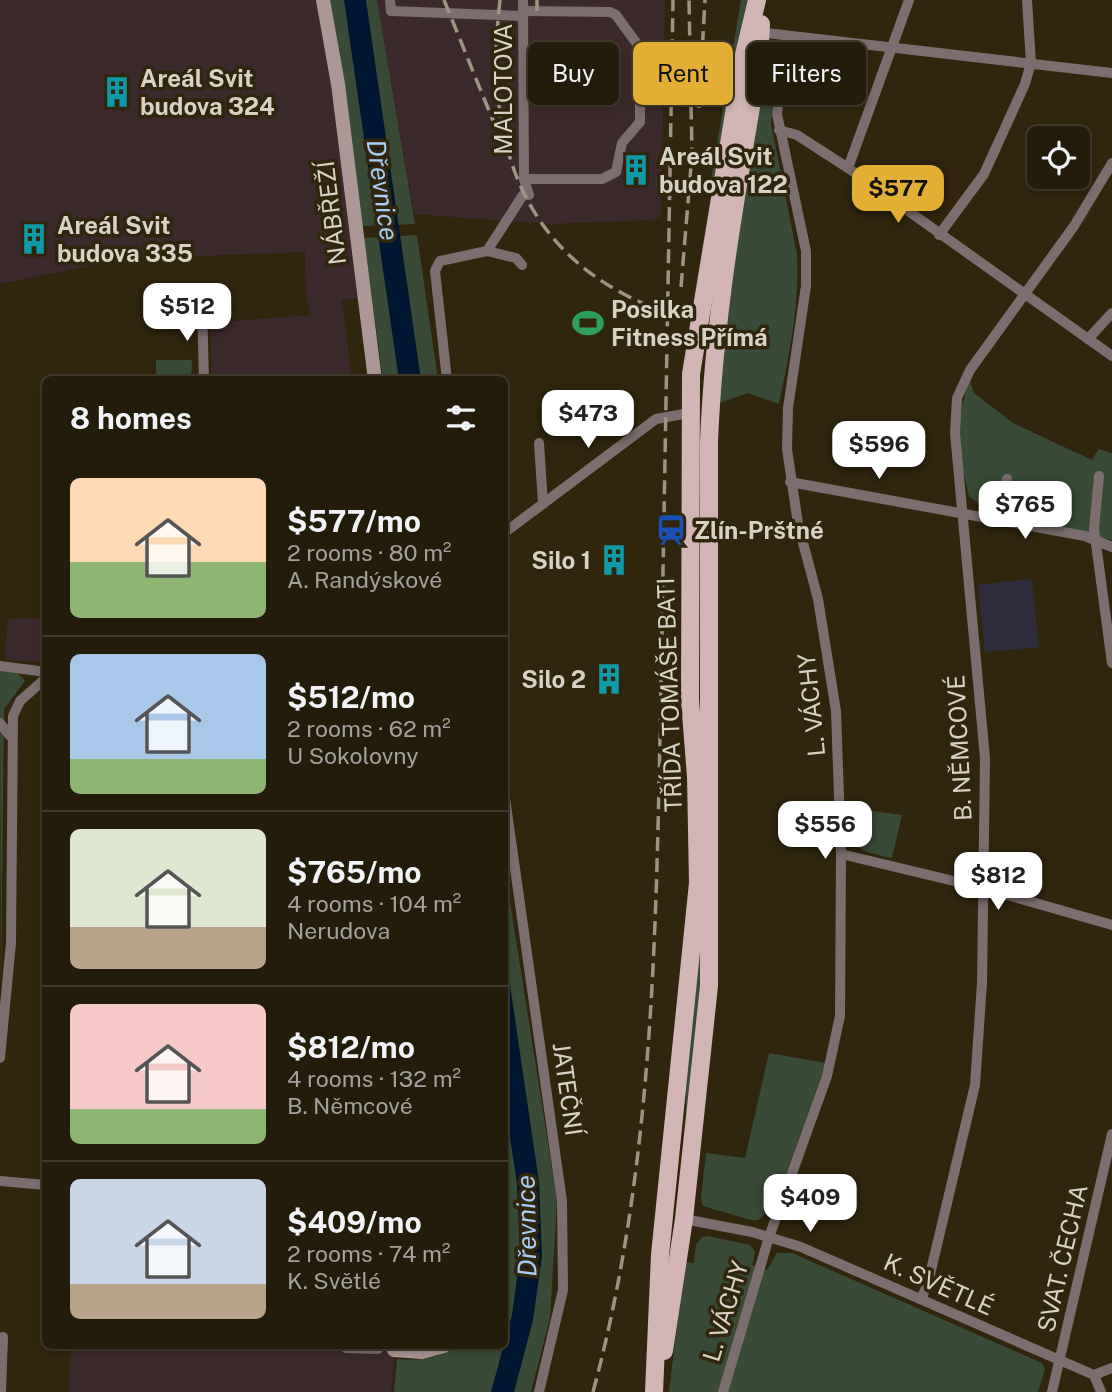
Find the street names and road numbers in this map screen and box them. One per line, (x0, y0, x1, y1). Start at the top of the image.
street label: MALOTOVA (489, 23, 517, 155)
street label: NÁBŘEŽÍ (311, 158, 351, 267)
street label: TŘÍDA TOMÁŠE BATI (651, 577, 687, 813)
street label: L. VÁCHY (792, 652, 830, 758)
street label: B. NĚMCOVÉ (941, 674, 977, 822)
street label: JATEČNÍ (548, 1041, 589, 1139)
street label: SVAT. ČECHA (1031, 1181, 1093, 1335)
street label: K. SVĚTLÉ (880, 1247, 998, 1321)
street label: L. VÁCHY (696, 1257, 754, 1365)

